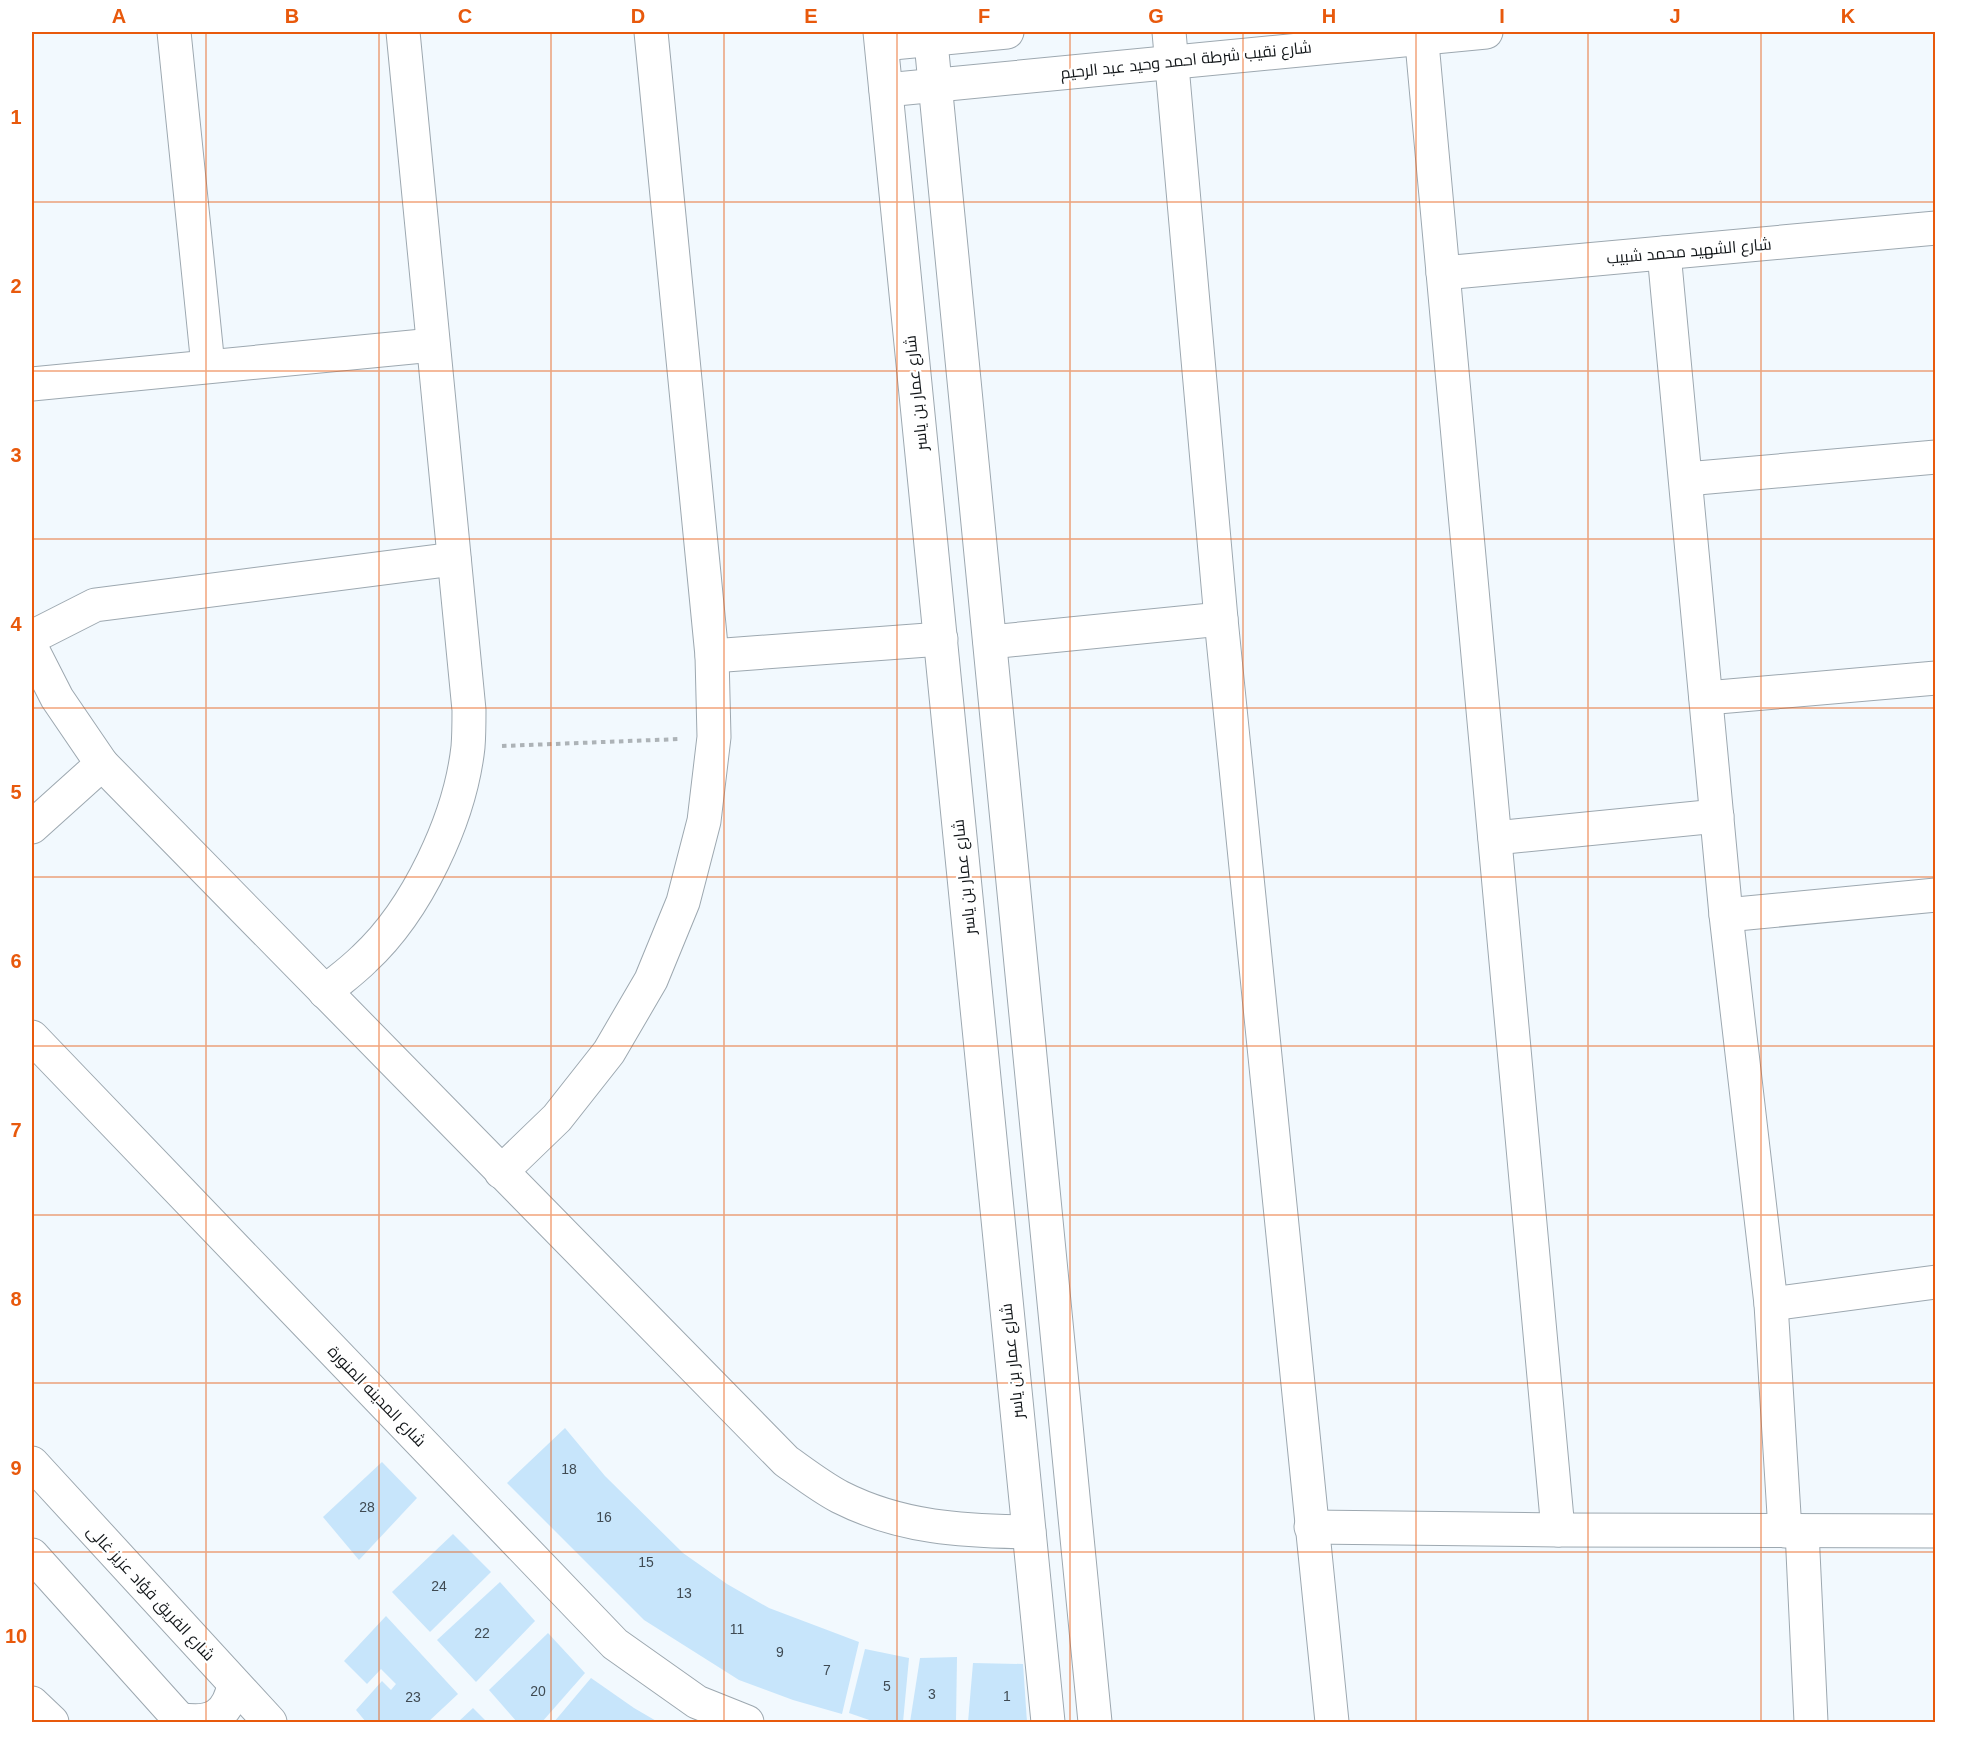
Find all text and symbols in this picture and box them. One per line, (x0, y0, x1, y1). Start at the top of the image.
text: A (112, 5, 126, 27)
text: B (285, 5, 299, 27)
text: C (458, 5, 472, 27)
text: D (631, 5, 645, 27)
text: E (804, 5, 818, 27)
text: F (978, 5, 990, 27)
text: G (1148, 5, 1164, 27)
text: H (1322, 5, 1336, 27)
text: I (1499, 5, 1505, 27)
text: J (1669, 5, 1681, 27)
text: K (1841, 5, 1856, 27)
street label: شارع نقيب شرطة احمد وحيد عبد الرحيم (1059, 38, 1313, 85)
text: 1 (10, 106, 22, 128)
street label: شارع الشهيد محمد شبيب (1606, 235, 1772, 270)
text: 2 (10, 275, 22, 297)
street label: شارع عمار بن ياسر (901, 334, 934, 452)
text: 3 (10, 444, 22, 466)
text: 4 (10, 613, 22, 635)
text: 5 (10, 781, 22, 803)
street label: شارع عمار بن ياسر (949, 818, 982, 936)
text: 6 (10, 950, 22, 972)
text: 7 (10, 1119, 22, 1141)
text: 8 (10, 1288, 22, 1310)
street label: شارع عمار بن ياسر (997, 1302, 1030, 1420)
street label: شارع المدينه المنورة (322, 1342, 429, 1452)
text: 9 (10, 1457, 22, 1479)
house number: 18 (561, 1461, 577, 1477)
house number: 28 (359, 1499, 375, 1515)
house number: 16 (596, 1509, 612, 1525)
street label: شارع الفريق فؤاد عزيز غالى (82, 1522, 218, 1666)
house number: 15 (638, 1554, 654, 1570)
house number: 24 (431, 1578, 447, 1594)
house number: 13 (676, 1585, 692, 1601)
house number: 11 (730, 1621, 744, 1637)
text: 10 (5, 1625, 27, 1647)
house number: 22 (474, 1625, 490, 1641)
house number: 9 (776, 1644, 784, 1660)
house number: 7 (823, 1662, 831, 1678)
house number: 5 (883, 1678, 891, 1694)
house number: 20 (530, 1683, 546, 1699)
house number: 3 (928, 1686, 936, 1702)
house number: 1 (1003, 1688, 1011, 1704)
house number: 23 (405, 1689, 421, 1705)

